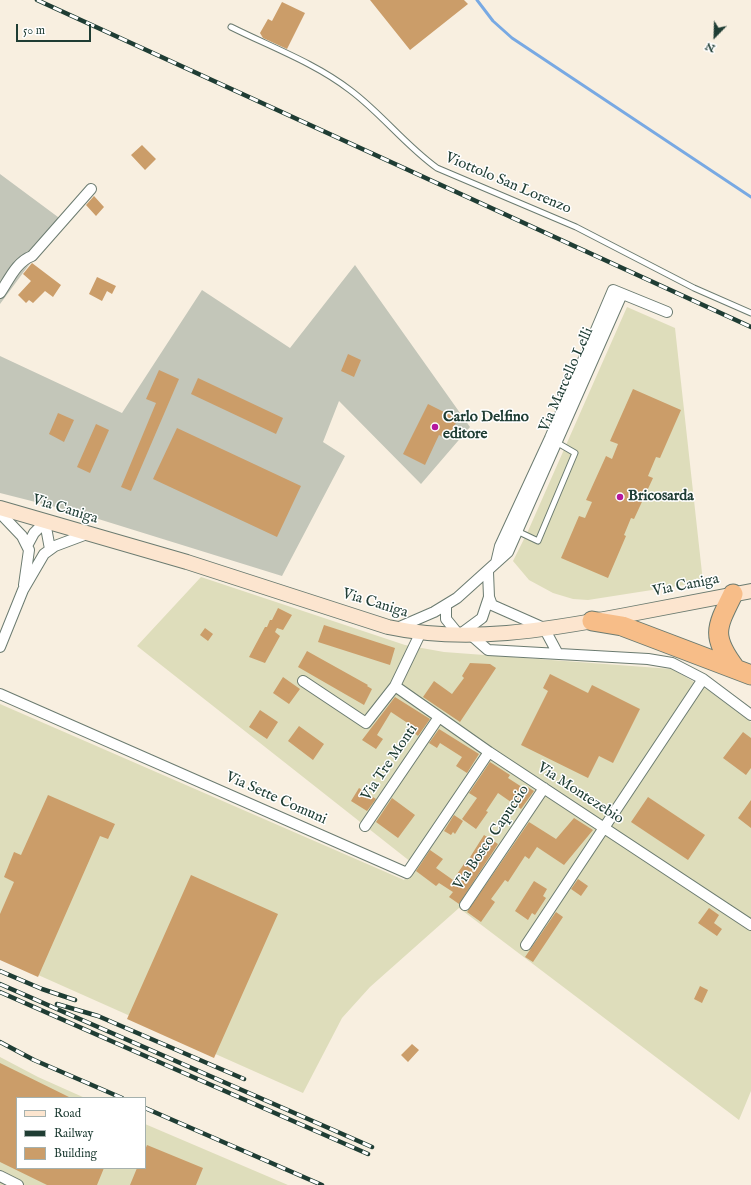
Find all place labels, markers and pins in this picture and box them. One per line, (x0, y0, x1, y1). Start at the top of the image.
place label: Carlo Delfino editore (443, 409, 529, 444)
marker: Carlo Delfino editore (430, 422, 440, 432)
place label: Bricosarda (628, 488, 694, 506)
marker: Bricosarda (615, 492, 625, 502)

